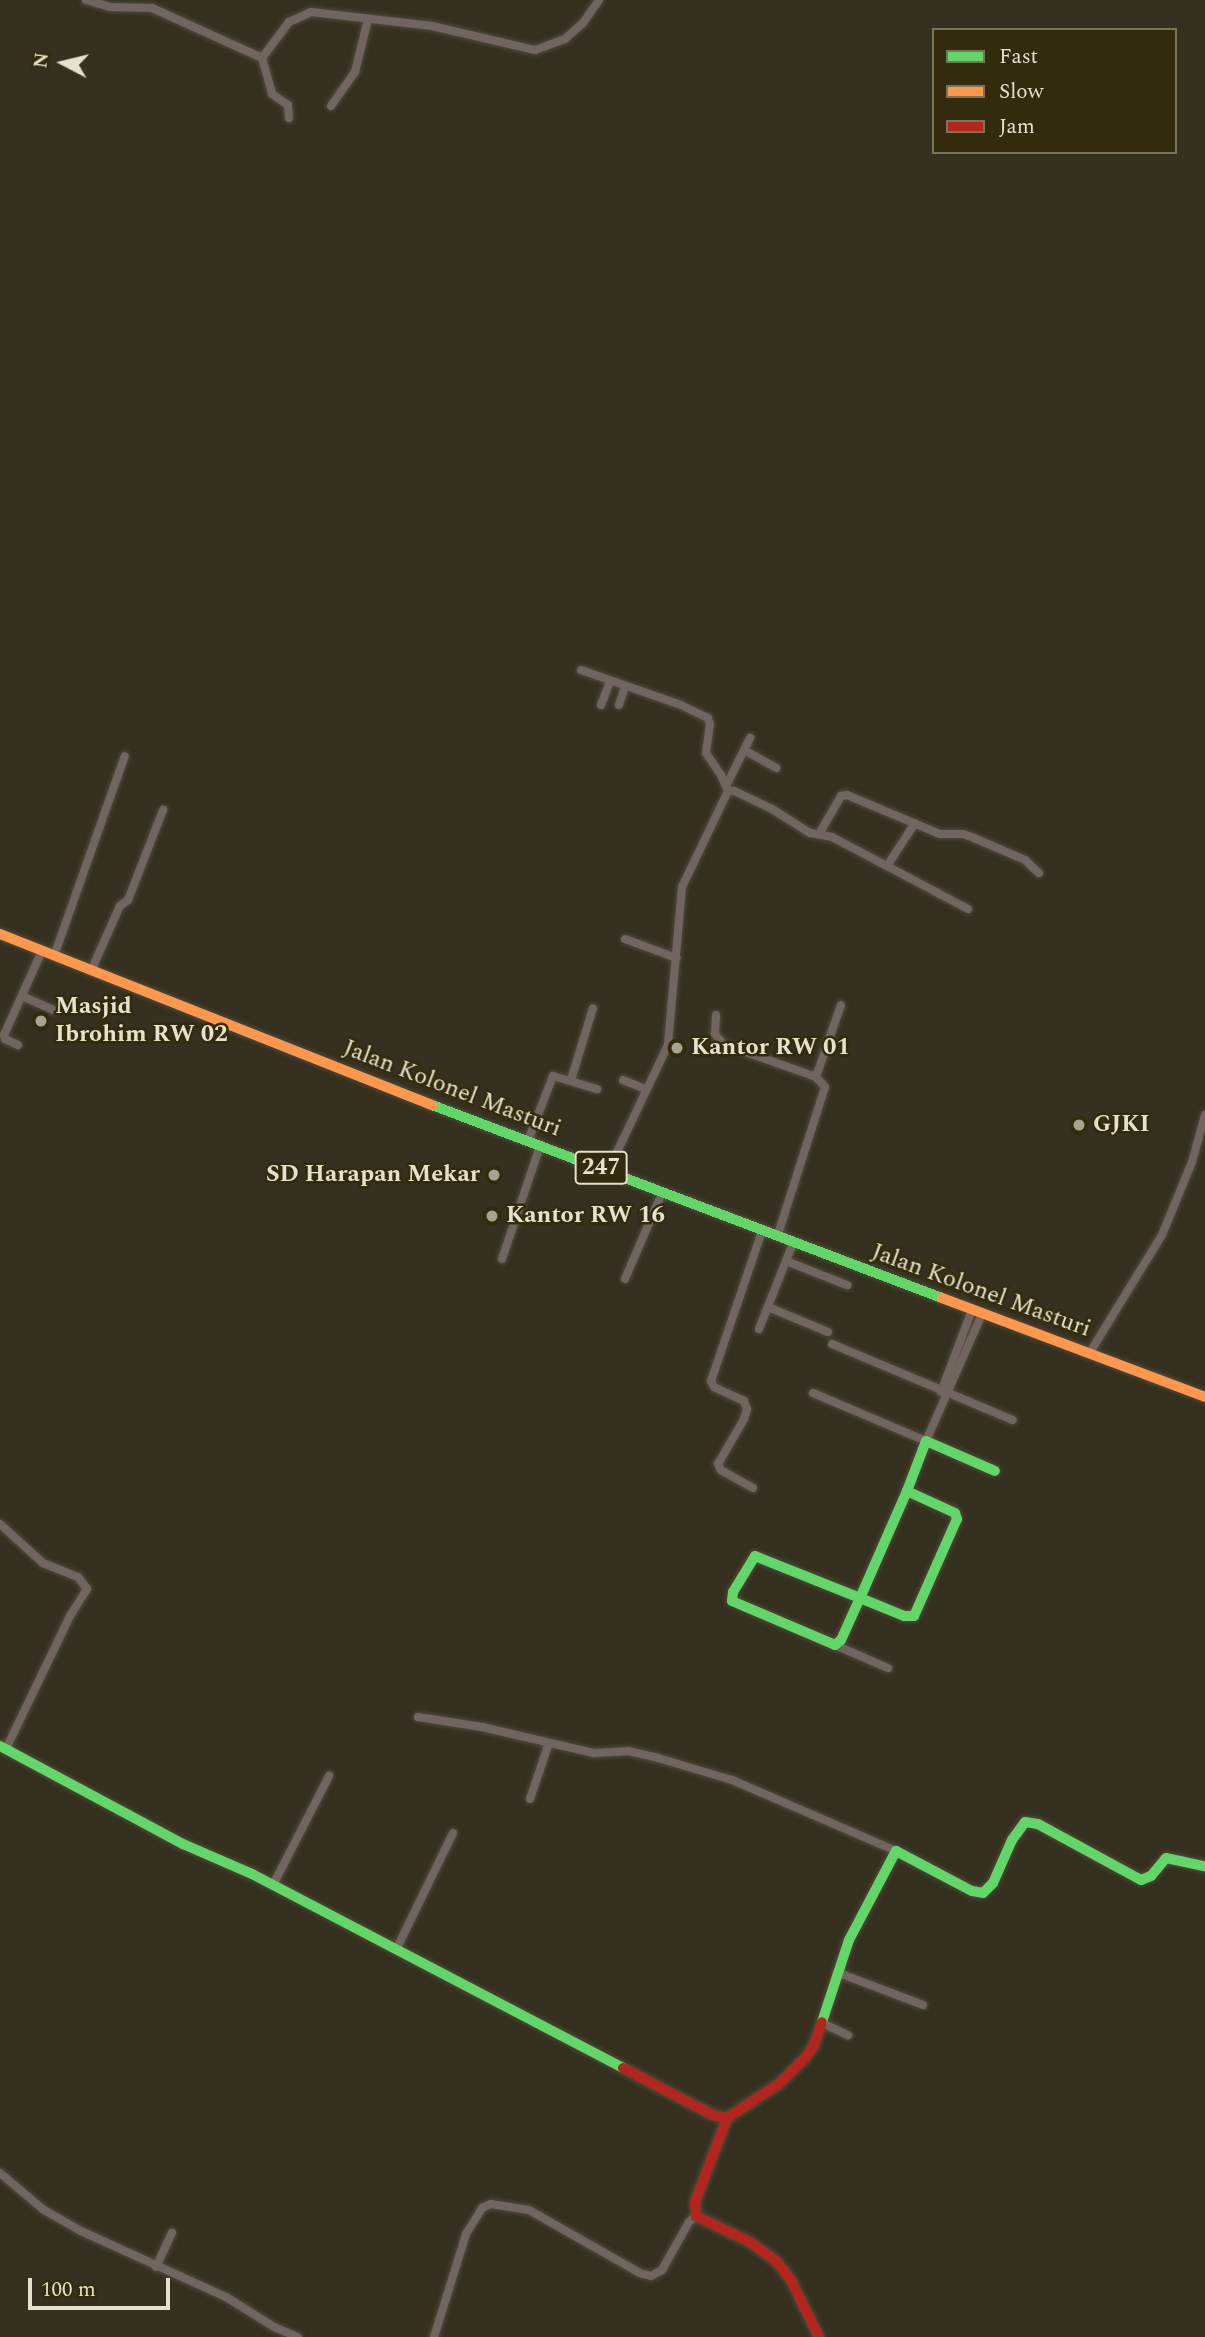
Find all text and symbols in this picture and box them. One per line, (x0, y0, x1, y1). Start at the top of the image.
north arrow (28, 28, 98, 98)
legend (932, 28, 1177, 154)
text: Fast (999, 41, 1038, 73)
text: N (26, 51, 57, 70)
text: Slow (999, 76, 1043, 108)
text: Jam (999, 111, 1035, 143)
place label: Masjid Ibrohim RW 02 (55, 993, 228, 1049)
marker: Masjid Ibrohim RW 02 (33, 1013, 49, 1029)
street label: Jalan Kolonel Masturi (339, 1034, 565, 1144)
place label: Kantor RW 01 (691, 1034, 850, 1062)
marker: Kantor RW 01 (669, 1040, 685, 1056)
place label: GJKI (1093, 1111, 1150, 1139)
marker: GJKI (1071, 1117, 1087, 1133)
road number: 247 (573, 1148, 629, 1188)
place label: SD Harapan Mekar (266, 1161, 480, 1189)
marker: SD Harapan Mekar (486, 1167, 502, 1183)
place label: Kantor RW 16 (506, 1202, 665, 1230)
marker: Kantor RW 16 (484, 1208, 500, 1224)
street label: Jalan Kolonel Masturi (867, 1238, 1095, 1344)
scale bar (32, 2264, 173, 2308)
text: 100 m (41, 2274, 96, 2306)

